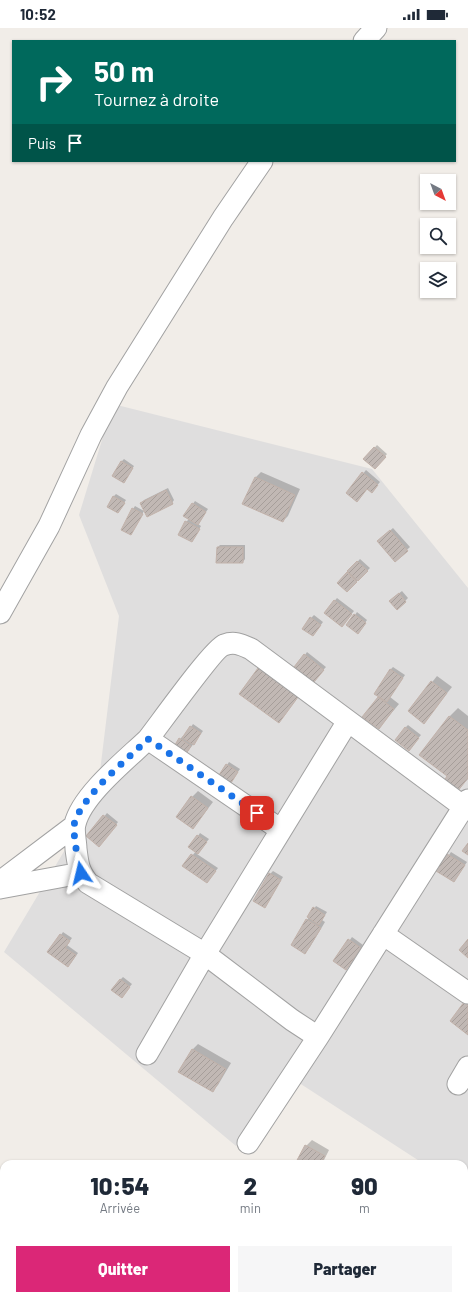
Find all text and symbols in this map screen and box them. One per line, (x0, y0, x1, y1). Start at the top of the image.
text: 10:52 (20, 5, 56, 23)
text: 50 m (94, 54, 154, 88)
icon: right (28, 56, 80, 108)
text: Tournez à droite (94, 88, 219, 110)
icon: arrive (64, 132, 86, 154)
text: Puis (28, 134, 56, 152)
north arrow (420, 174, 456, 210)
map controls (420, 174, 456, 298)
button: search (420, 218, 456, 254)
button: layers (420, 262, 456, 298)
pin (240, 796, 274, 830)
icon: arrive (246, 802, 268, 824)
position arrow (60, 852, 102, 894)
text: 10:54 (90, 1171, 150, 1200)
text: 2 (244, 1171, 257, 1200)
text: 90 (351, 1171, 378, 1200)
text: Arrivée (100, 1200, 140, 1216)
text: min (240, 1200, 261, 1216)
text: m (359, 1200, 370, 1216)
button: Quitter (16, 1246, 230, 1292)
button: Partager (238, 1246, 452, 1292)

